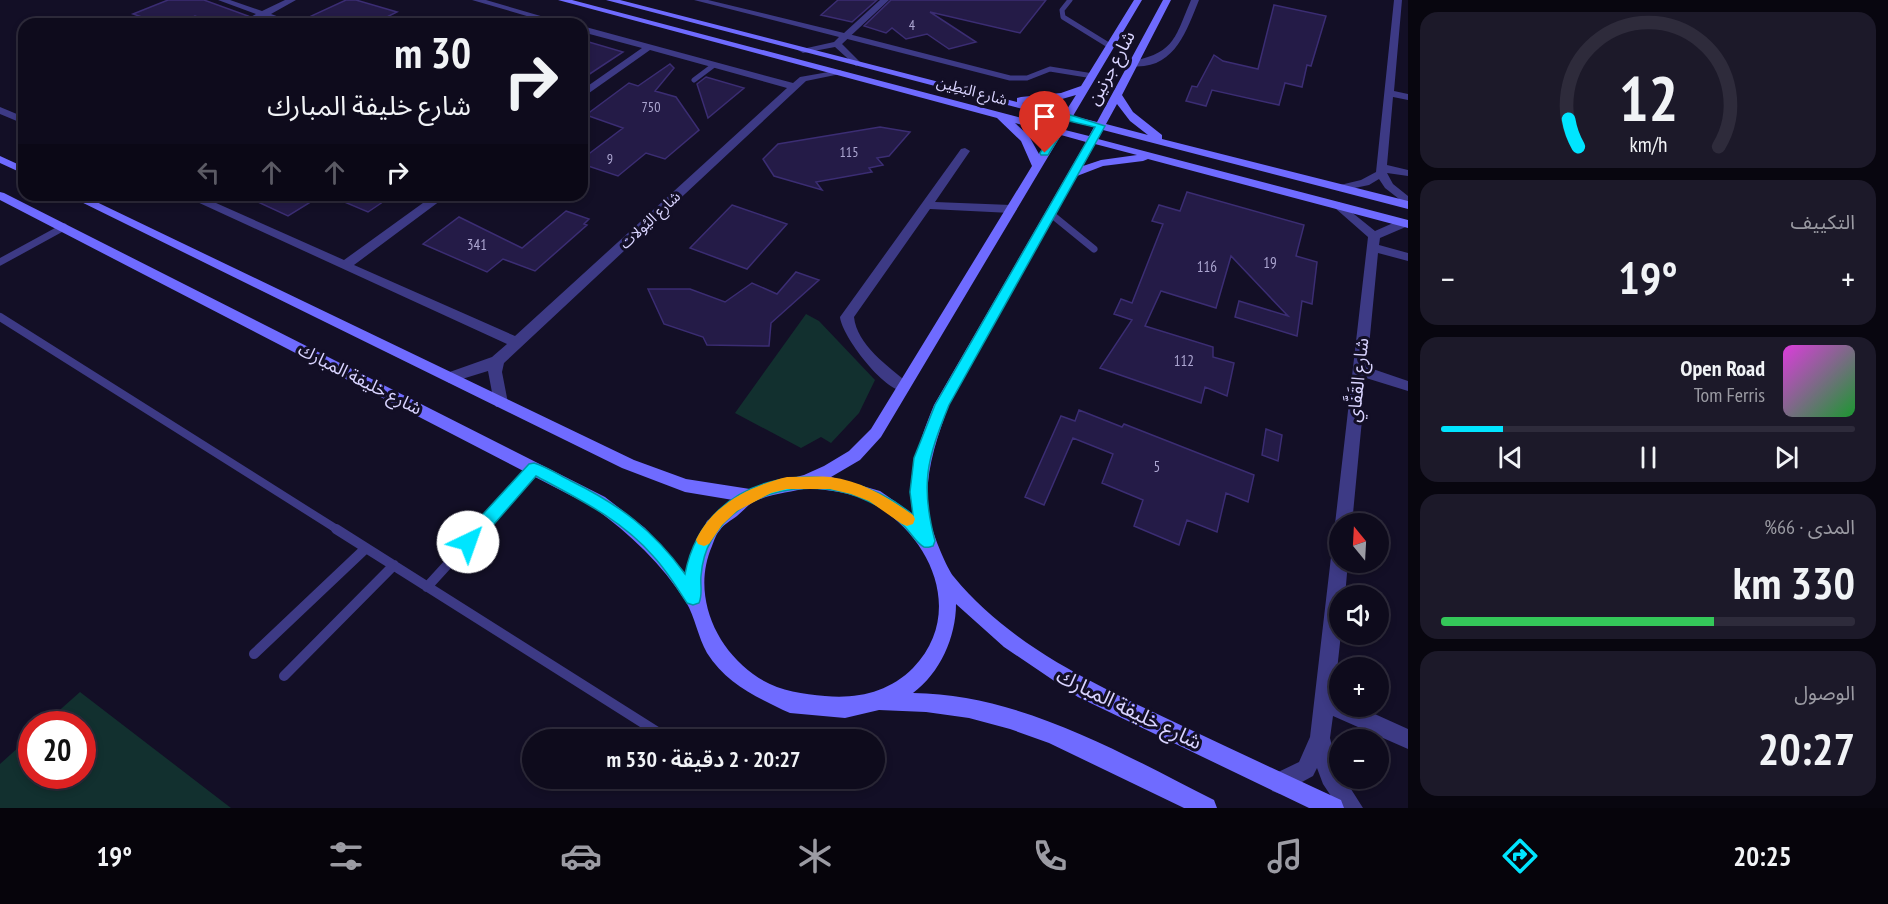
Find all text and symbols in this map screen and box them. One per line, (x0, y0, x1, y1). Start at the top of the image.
house number: 4 (909, 16, 916, 34)
text: 30 m (394, 25, 471, 80)
street label: شارع جرنين (1081, 27, 1142, 110)
icon: right (492, 42, 570, 120)
text: 12 (1618, 57, 1678, 138)
street label: شارع البَطِين (934, 72, 1010, 112)
text: شارع خليفة المبارك (267, 88, 471, 122)
pin (1019, 91, 1070, 153)
house number: 750 (642, 98, 660, 116)
icon: arrive (1028, 100, 1061, 133)
text: km/h (1629, 130, 1667, 158)
house number: 115 (840, 143, 858, 161)
house number: 9 (607, 150, 613, 168)
icon: left (192, 156, 225, 189)
icon: ahead (255, 156, 288, 189)
icon: ahead (318, 156, 351, 189)
icon: right (381, 156, 414, 189)
street label: شارع اليُولات (615, 187, 686, 255)
text: التكييف (1791, 209, 1855, 235)
house number: 341 (467, 235, 487, 254)
text: 19° (1618, 248, 1678, 306)
house number: 19 (1263, 253, 1277, 272)
house number: 116 (1197, 257, 1217, 276)
text: − (1441, 257, 1455, 300)
text: + (1841, 257, 1855, 300)
street label: شارع القَفَّاي (1339, 336, 1376, 424)
street label: شارع خليفة المبارك (293, 337, 426, 422)
house number: 112 (1174, 351, 1194, 370)
text: Open Road (1680, 354, 1765, 382)
text: Tom Ferris (1694, 382, 1765, 408)
icon: previous (1494, 441, 1527, 474)
icon: pause (1632, 441, 1665, 474)
icon: next (1770, 441, 1803, 474)
house number: 5 (1154, 457, 1160, 476)
position arrow (436, 510, 500, 574)
north arrow (1329, 513, 1389, 573)
map controls (1329, 513, 1389, 789)
text: المدى · 66% (1764, 514, 1855, 540)
text: 330 km (1733, 553, 1855, 611)
button: sound (1329, 585, 1389, 645)
button: + (1329, 657, 1389, 717)
street label: شارع خليفة المبارك (1051, 662, 1206, 757)
text: الوصول (1794, 680, 1855, 706)
speed limit sign: 20 (18, 711, 96, 789)
text: 20:27 (1758, 719, 1855, 777)
button: − (1329, 729, 1389, 789)
text: 20:27 · 2 دقيقة · 530 m (606, 745, 801, 773)
icon: filters (325, 835, 367, 877)
icon: car (560, 835, 602, 877)
icon: climate (794, 835, 836, 877)
icon: phone (1029, 835, 1071, 877)
icon: music (1264, 835, 1306, 877)
icon: directions (1499, 835, 1541, 877)
text: 19° (96, 839, 132, 873)
text: 20:25 (1733, 839, 1792, 873)

